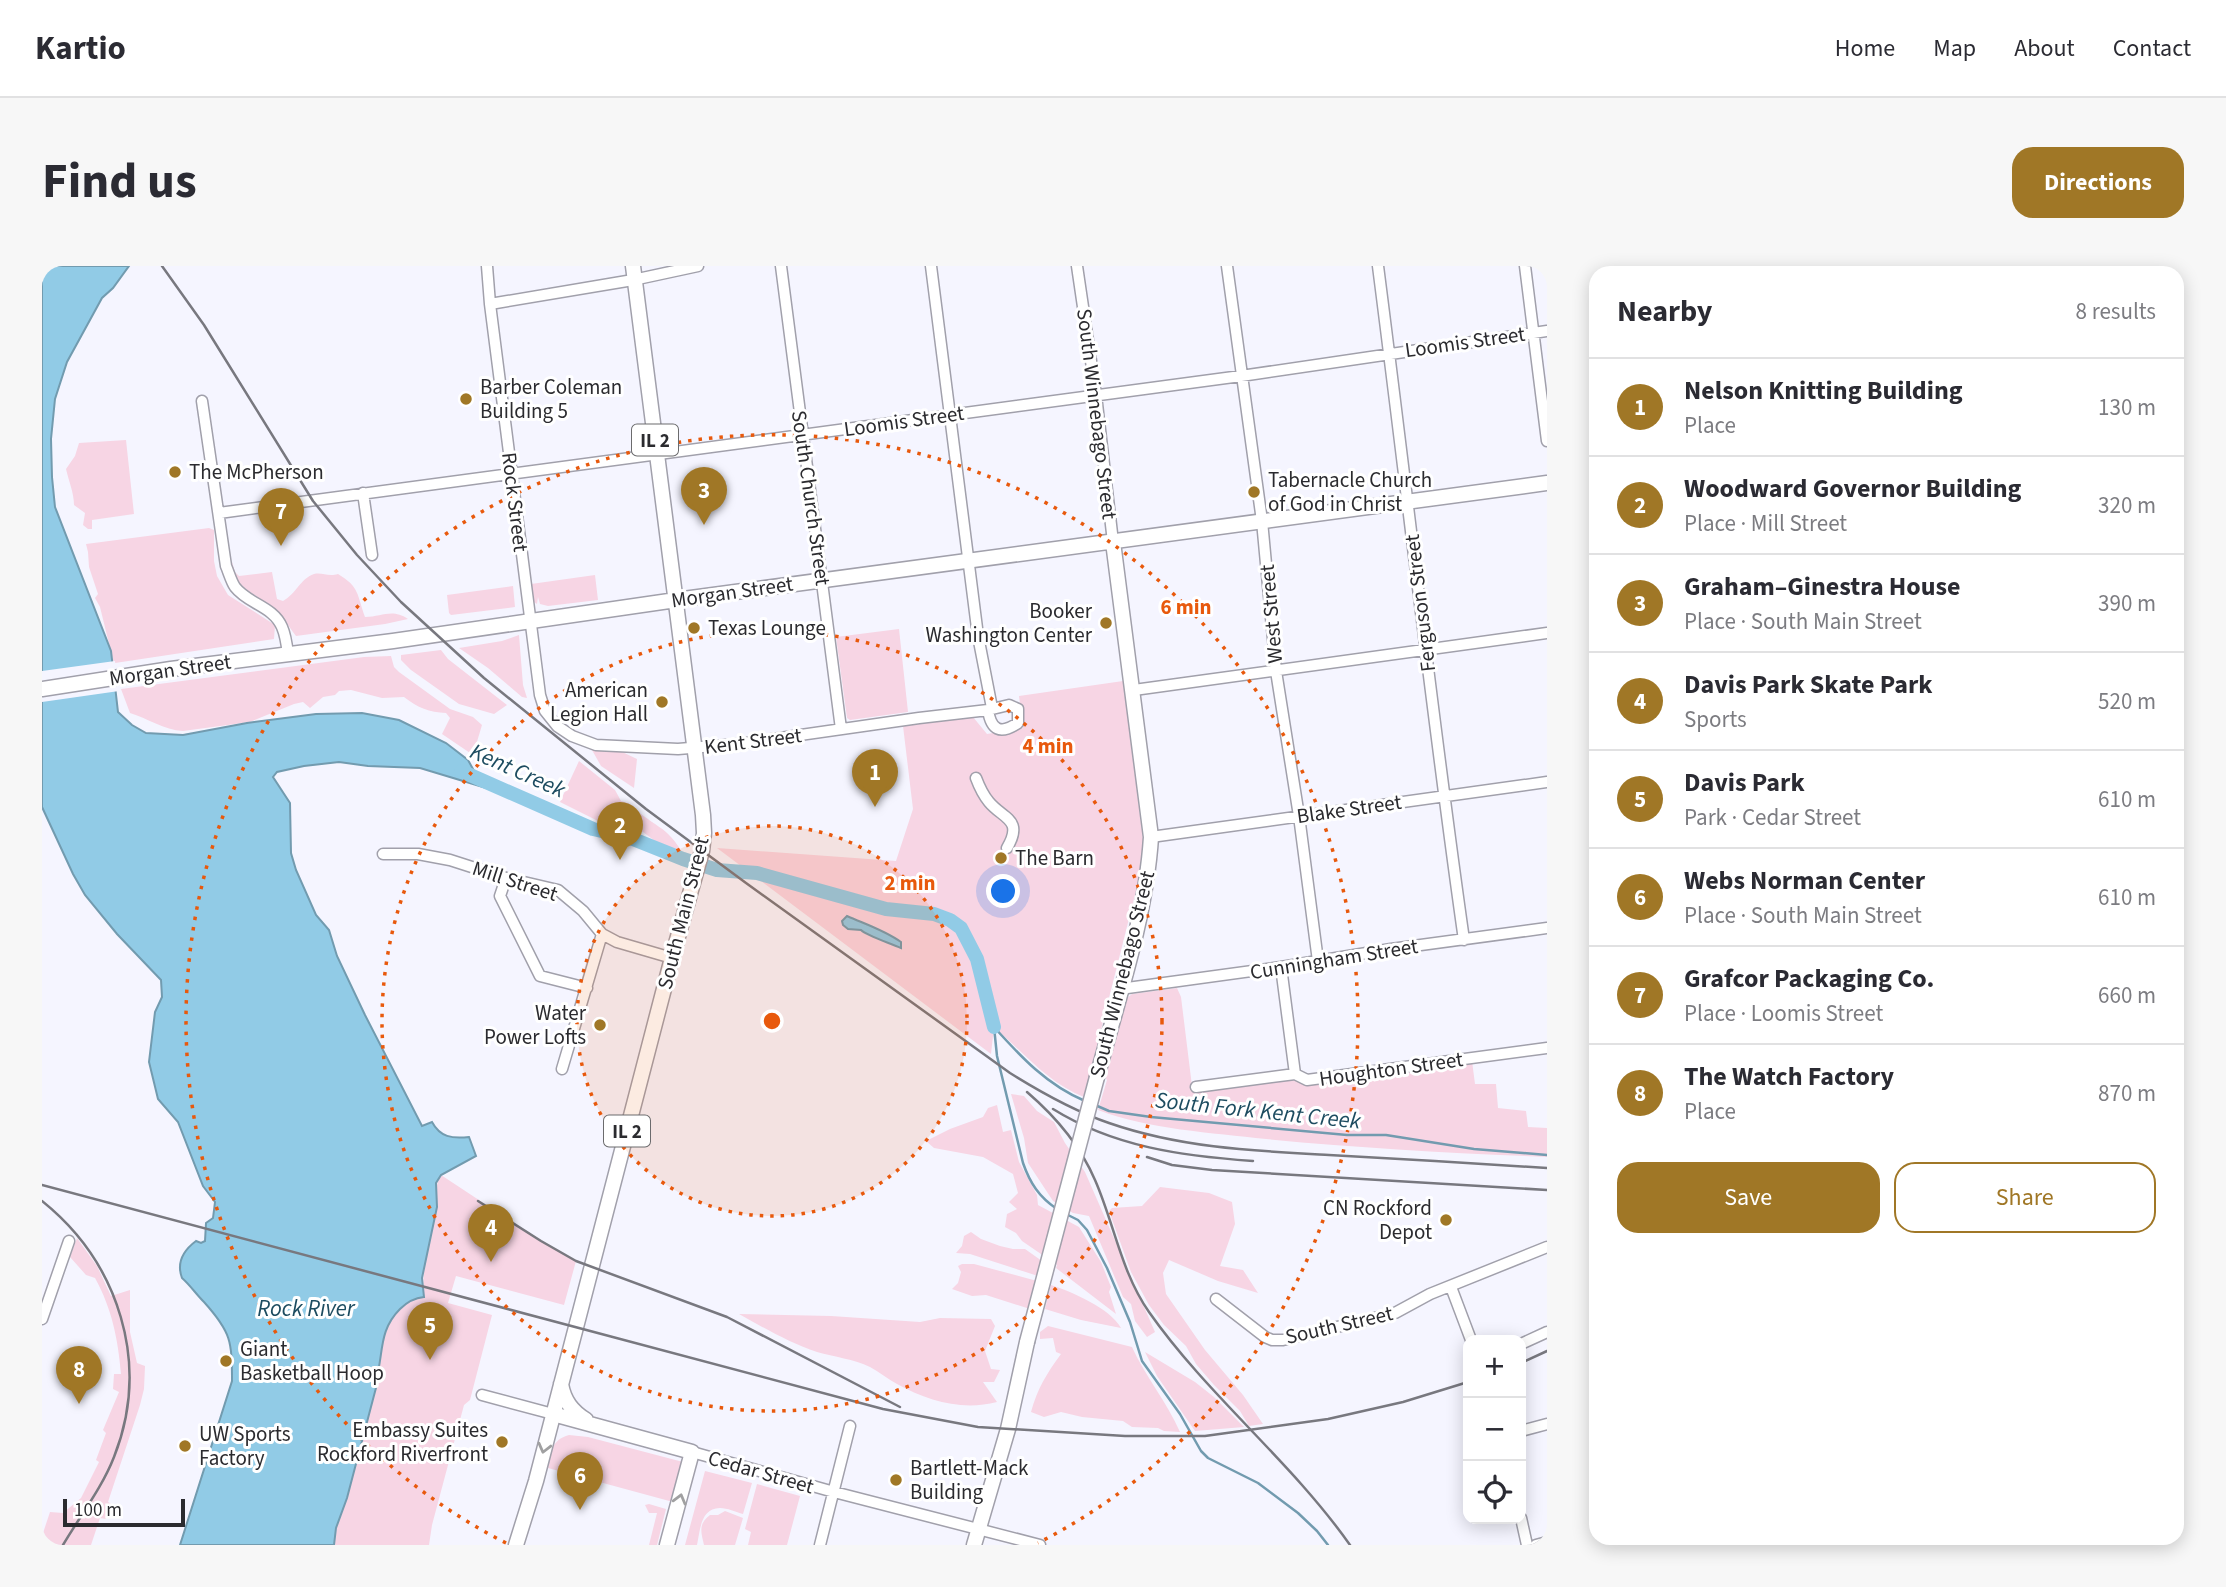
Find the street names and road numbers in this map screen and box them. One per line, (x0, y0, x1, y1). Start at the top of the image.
street label: South Winnebago Street (1069, 307, 1125, 521)
street label: Loomis Street (1403, 319, 1527, 365)
street label: Loomis Street (842, 398, 966, 444)
street label: South Church Street (784, 409, 838, 587)
road number: IL 2 (632, 424, 678, 456)
street label: Rock Street (494, 451, 536, 553)
street label: Ferguson Street (1397, 533, 1443, 673)
street label: West Street (1252, 563, 1290, 665)
street label: Morgan Street (669, 569, 795, 615)
street label: Morgan Street (107, 647, 233, 693)
street label: Kent Street (703, 720, 803, 762)
street label: Blake Street (1295, 787, 1403, 831)
street label: South Main Street (650, 834, 716, 992)
street label: Mill Street (469, 853, 561, 909)
street label: South Winnebago Street (1082, 867, 1162, 1081)
street label: Cunningham Street (1248, 931, 1420, 987)
street label: Houghton Street (1317, 1044, 1465, 1094)
road number: IL 2 (604, 1116, 650, 1146)
street label: South Street (1282, 1298, 1396, 1352)
street label: Cedar Street (705, 1443, 817, 1501)

